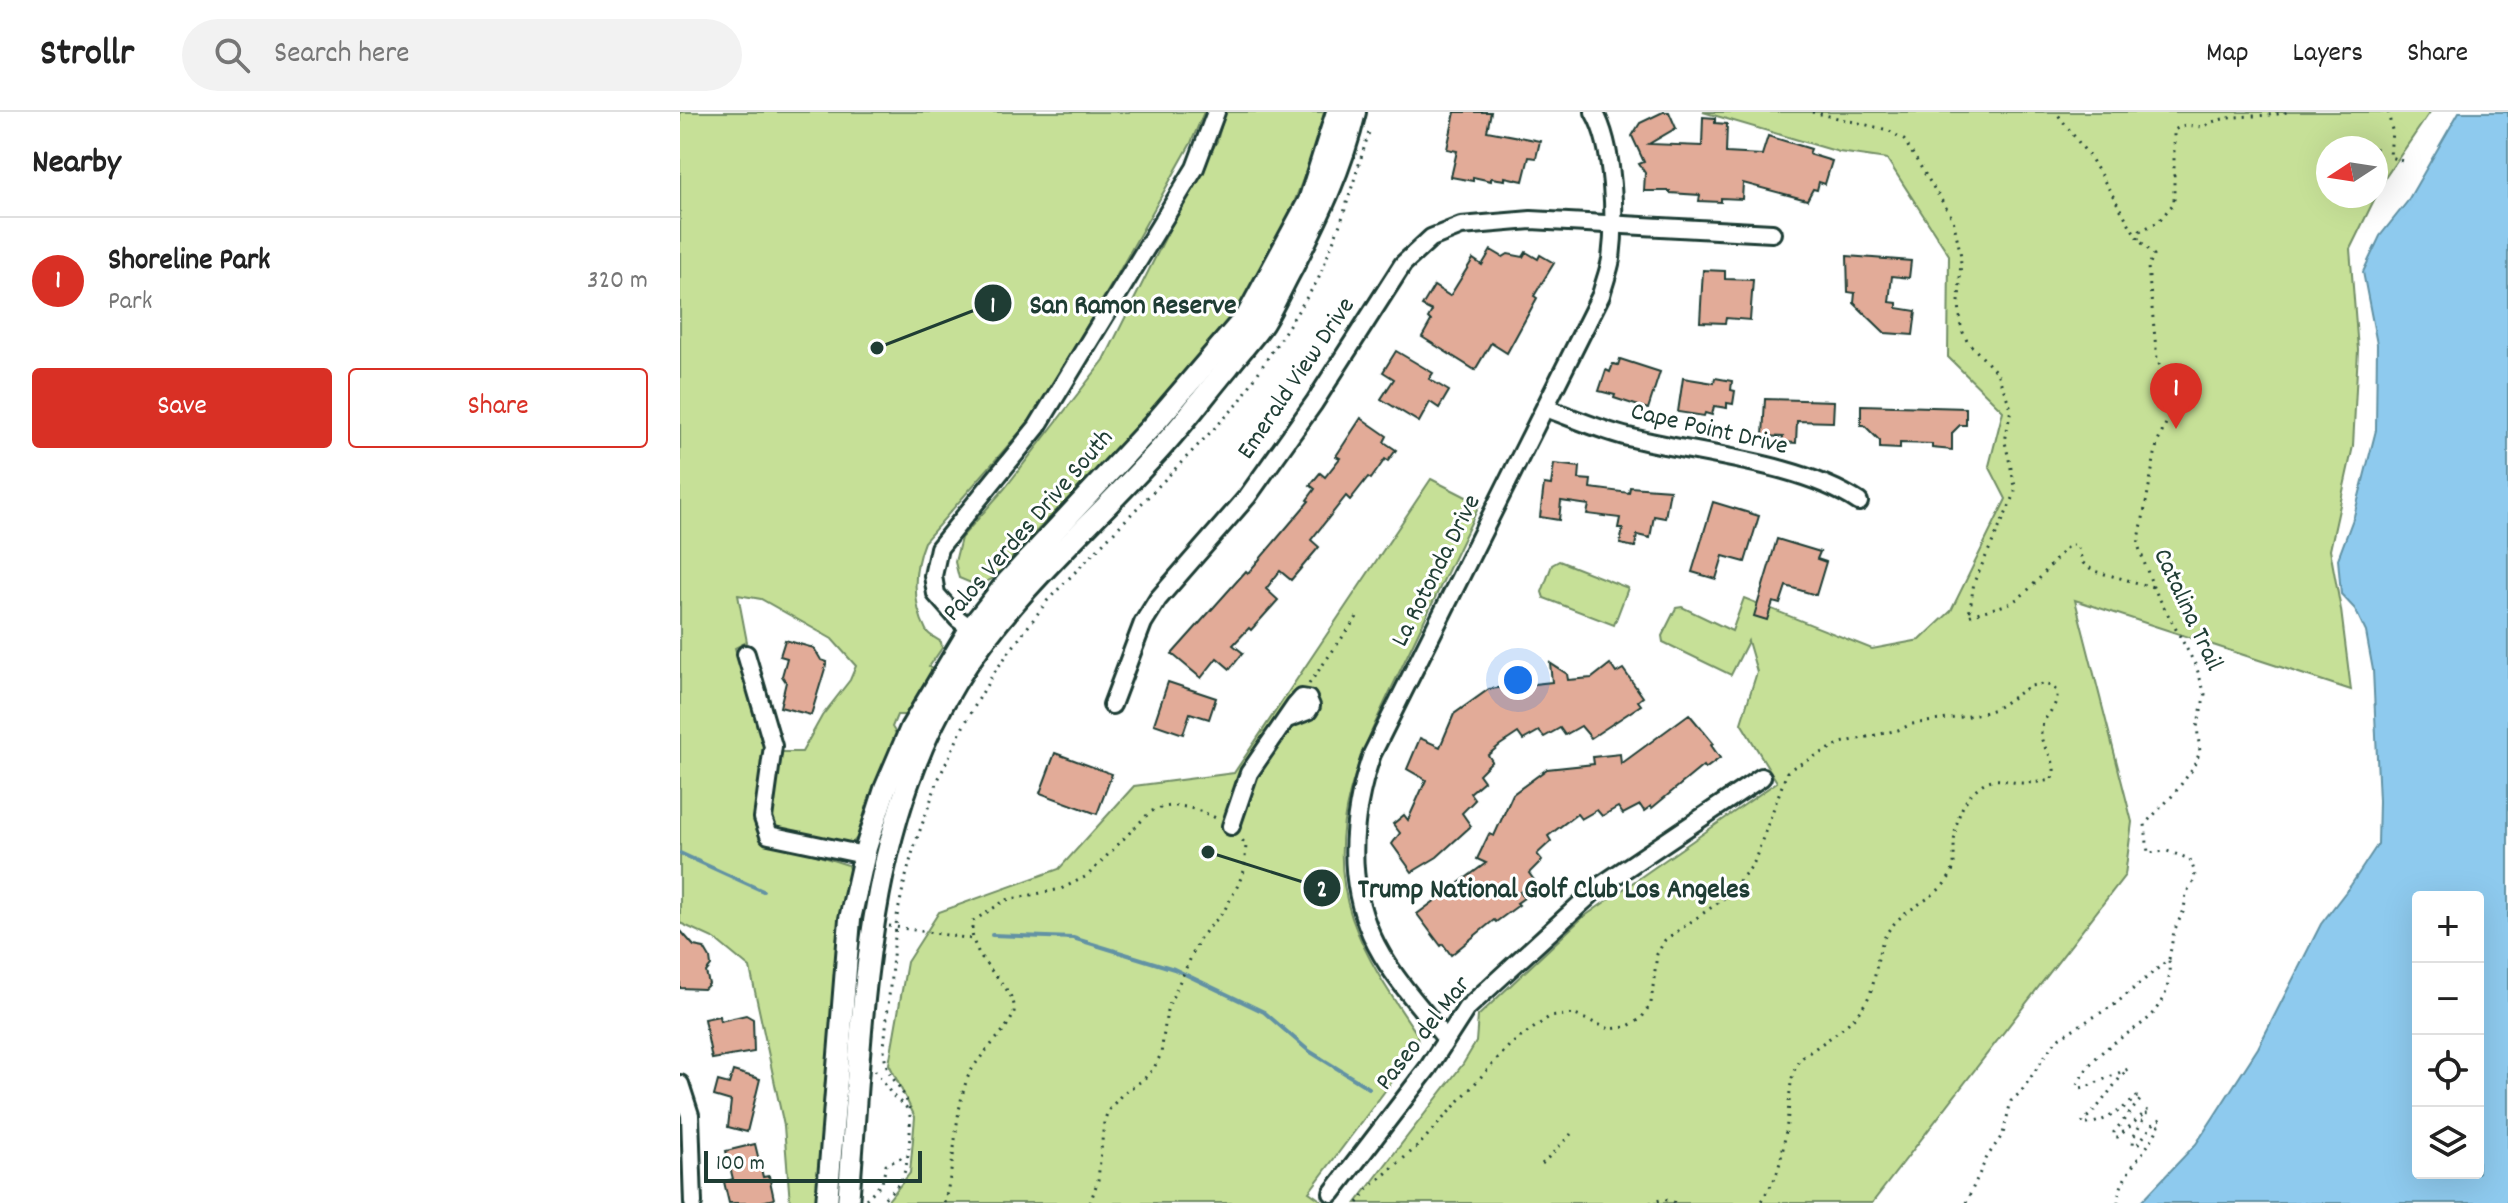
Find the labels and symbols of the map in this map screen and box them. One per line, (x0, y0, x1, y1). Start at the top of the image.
north arrow (2316, 136, 2388, 208)
callout: San Ramon Reserve (973, 277, 1252, 329)
text: San Ramon Reserve (1029, 288, 1237, 328)
text: 1 (990, 290, 996, 324)
street label: Emerald View Drive (1229, 290, 1365, 468)
pin: 1 (2150, 363, 2202, 429)
street label: Cape Point Drive (1627, 394, 1791, 466)
street label: Palos Verdes Drive South (935, 422, 1123, 630)
street label: La Rotonda Drive (1383, 488, 1491, 654)
street label: Catalina Trail (2143, 543, 2231, 677)
your location (1498, 660, 1538, 700)
callout: Trump National Golf Club Los Angeles (1302, 862, 1767, 914)
text: Trump National Golf Club Los Angeles (1358, 872, 1750, 912)
text: 2 (1317, 874, 1327, 908)
street label: Paseo del Mar (1367, 968, 1481, 1099)
scale bar (704, 1147, 922, 1183)

